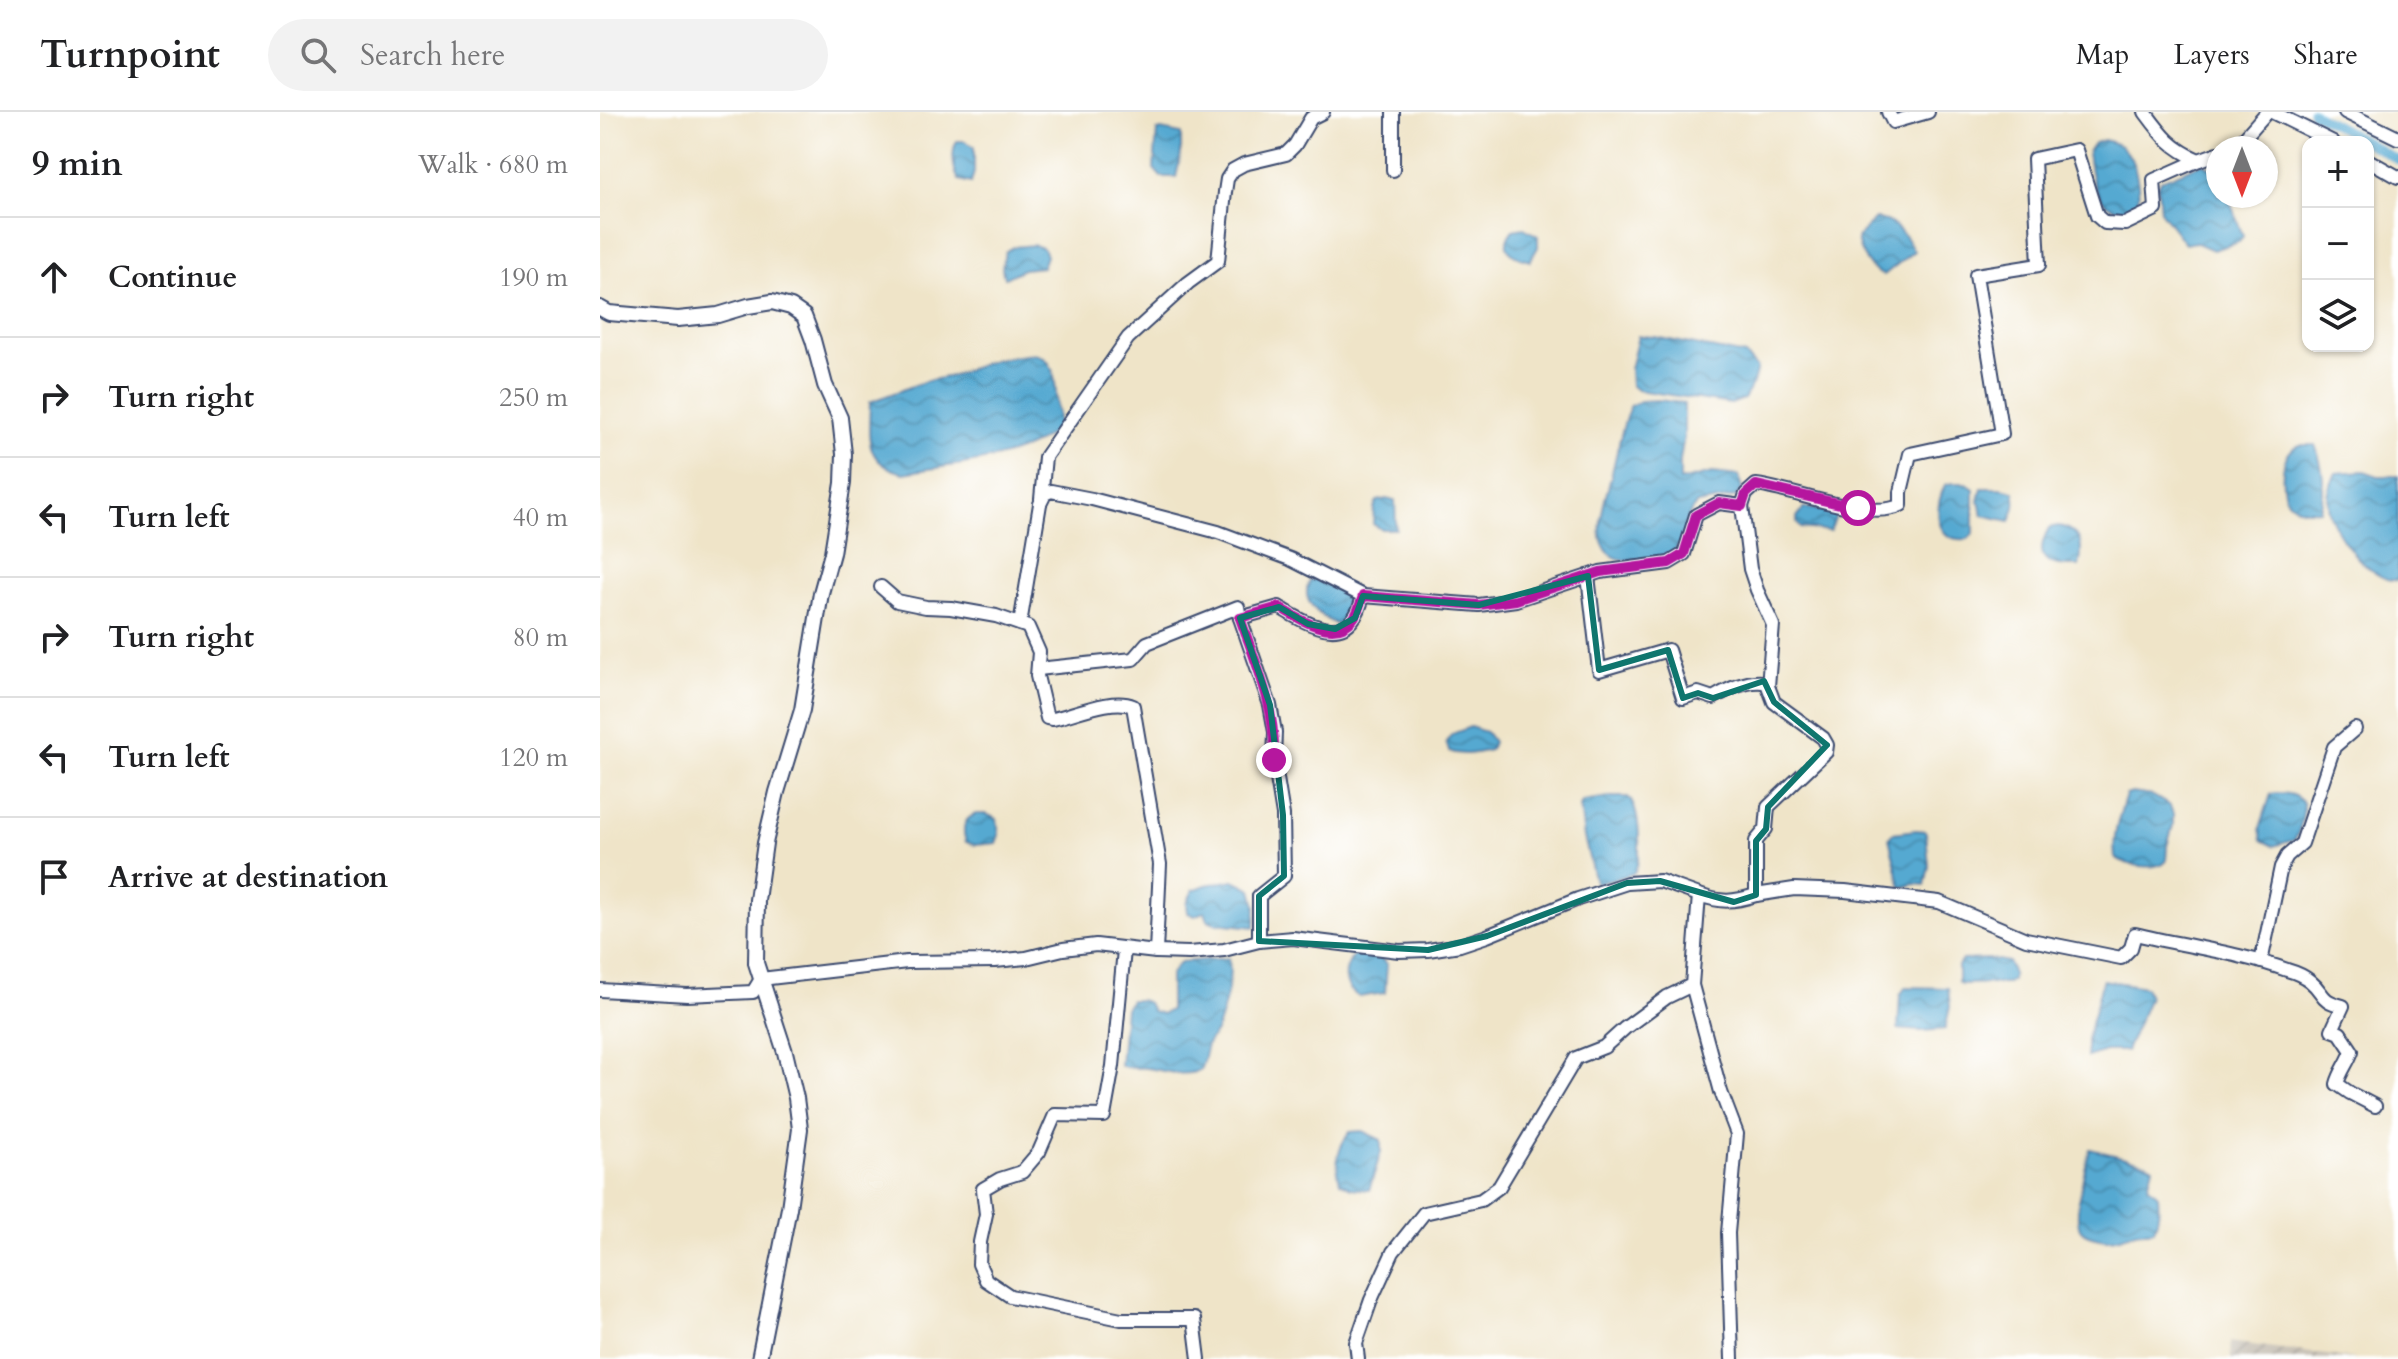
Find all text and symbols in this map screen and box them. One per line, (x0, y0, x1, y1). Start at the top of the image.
search box (268, 19, 828, 91)
text: Turnpoint (40, 29, 220, 81)
icon: search (296, 33, 340, 77)
text: Search here (360, 35, 505, 76)
text: Map (2076, 36, 2129, 74)
text: Layers (2173, 36, 2250, 74)
text: Share (2294, 36, 2358, 74)
north arrow (2206, 136, 2278, 208)
map controls (2302, 136, 2374, 352)
button: + (2302, 136, 2374, 208)
text: 9 min (32, 141, 123, 187)
text: Walk · 680 m (418, 147, 568, 182)
button: − (2302, 208, 2374, 280)
icon: ahead (32, 255, 76, 299)
text: Continue (108, 257, 237, 298)
text: 190 m (499, 260, 568, 295)
button: layers (2302, 280, 2374, 352)
icon: right (32, 375, 76, 419)
text: Turn right (108, 377, 254, 418)
text: 250 m (499, 380, 568, 415)
route start (1840, 490, 1876, 526)
icon: left (32, 495, 76, 539)
text: Turn left (108, 497, 230, 538)
text: 40 m (512, 500, 568, 535)
icon: right (32, 615, 76, 659)
text: Turn right (108, 617, 254, 658)
text: 80 m (512, 620, 568, 655)
icon: left (32, 735, 76, 779)
text: Turn left (108, 737, 230, 778)
text: 120 m (499, 740, 568, 775)
route end (1256, 742, 1292, 778)
icon: arrive (32, 855, 76, 899)
text: Arrive at destination (108, 857, 388, 898)

